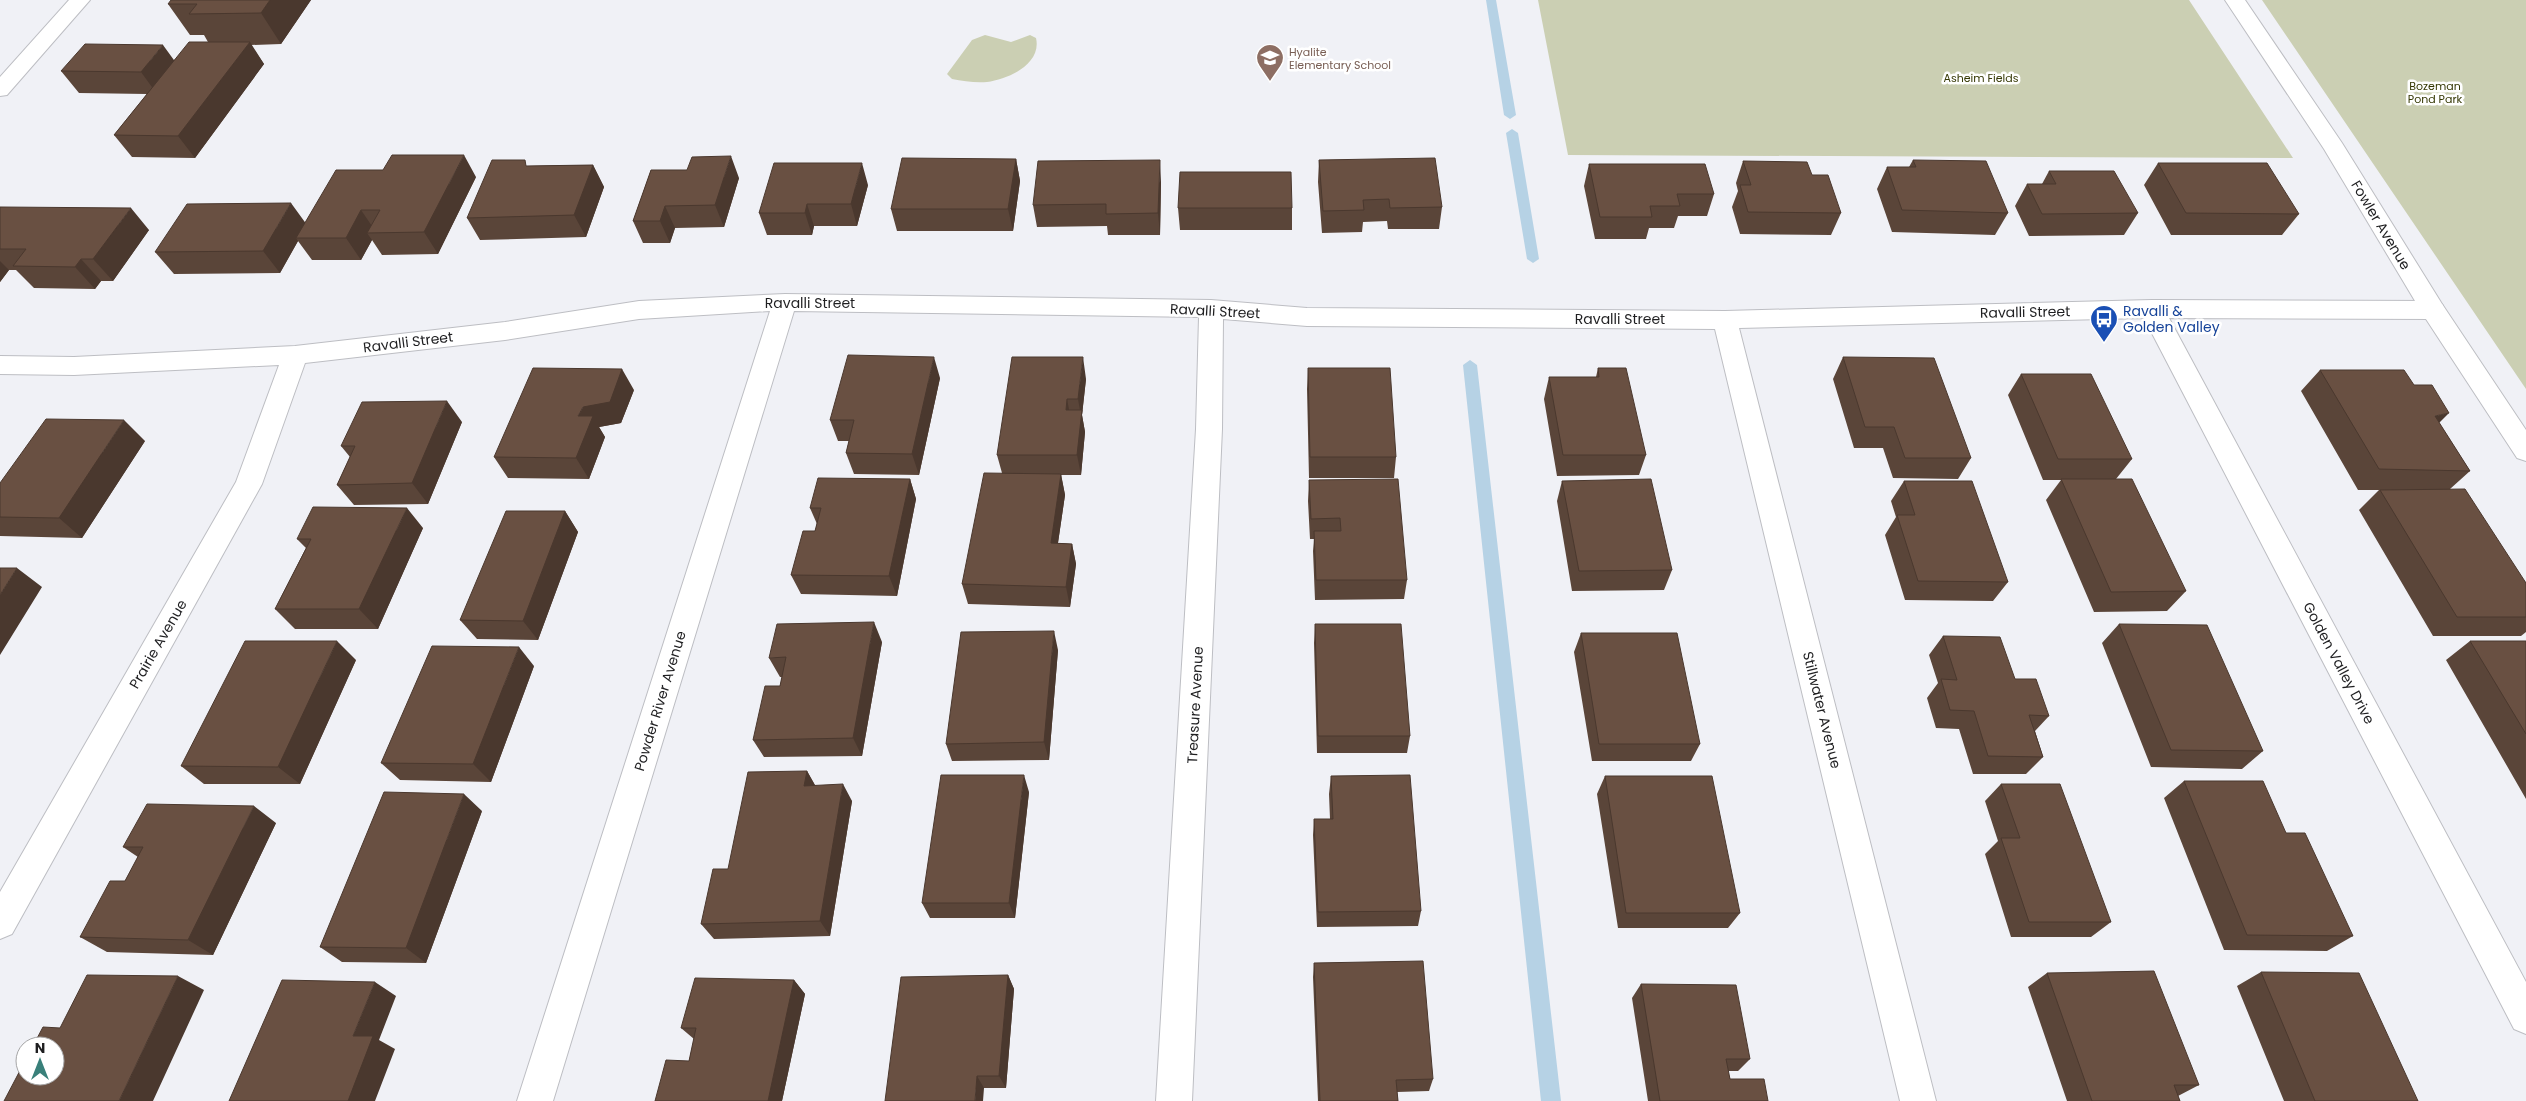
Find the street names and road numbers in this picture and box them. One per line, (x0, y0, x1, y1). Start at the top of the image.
street label: Fowler Avenue (2346, 176, 2416, 274)
street label: Ravalli Street (765, 293, 855, 313)
street label: Ravalli Street (1169, 299, 1261, 323)
street label: Ravalli Street (1980, 301, 2070, 323)
street label: Ravalli Street (1575, 309, 1665, 329)
street label: Ravalli Street (362, 327, 454, 357)
street label: Prairie Avenue (124, 595, 192, 692)
street label: Golden Valley Drive (2298, 599, 2380, 728)
street label: Powder River Avenue (629, 628, 691, 774)
street label: Treasure Avenue (1182, 646, 1208, 764)
street label: Stillwater Avenue (1798, 649, 1846, 771)

